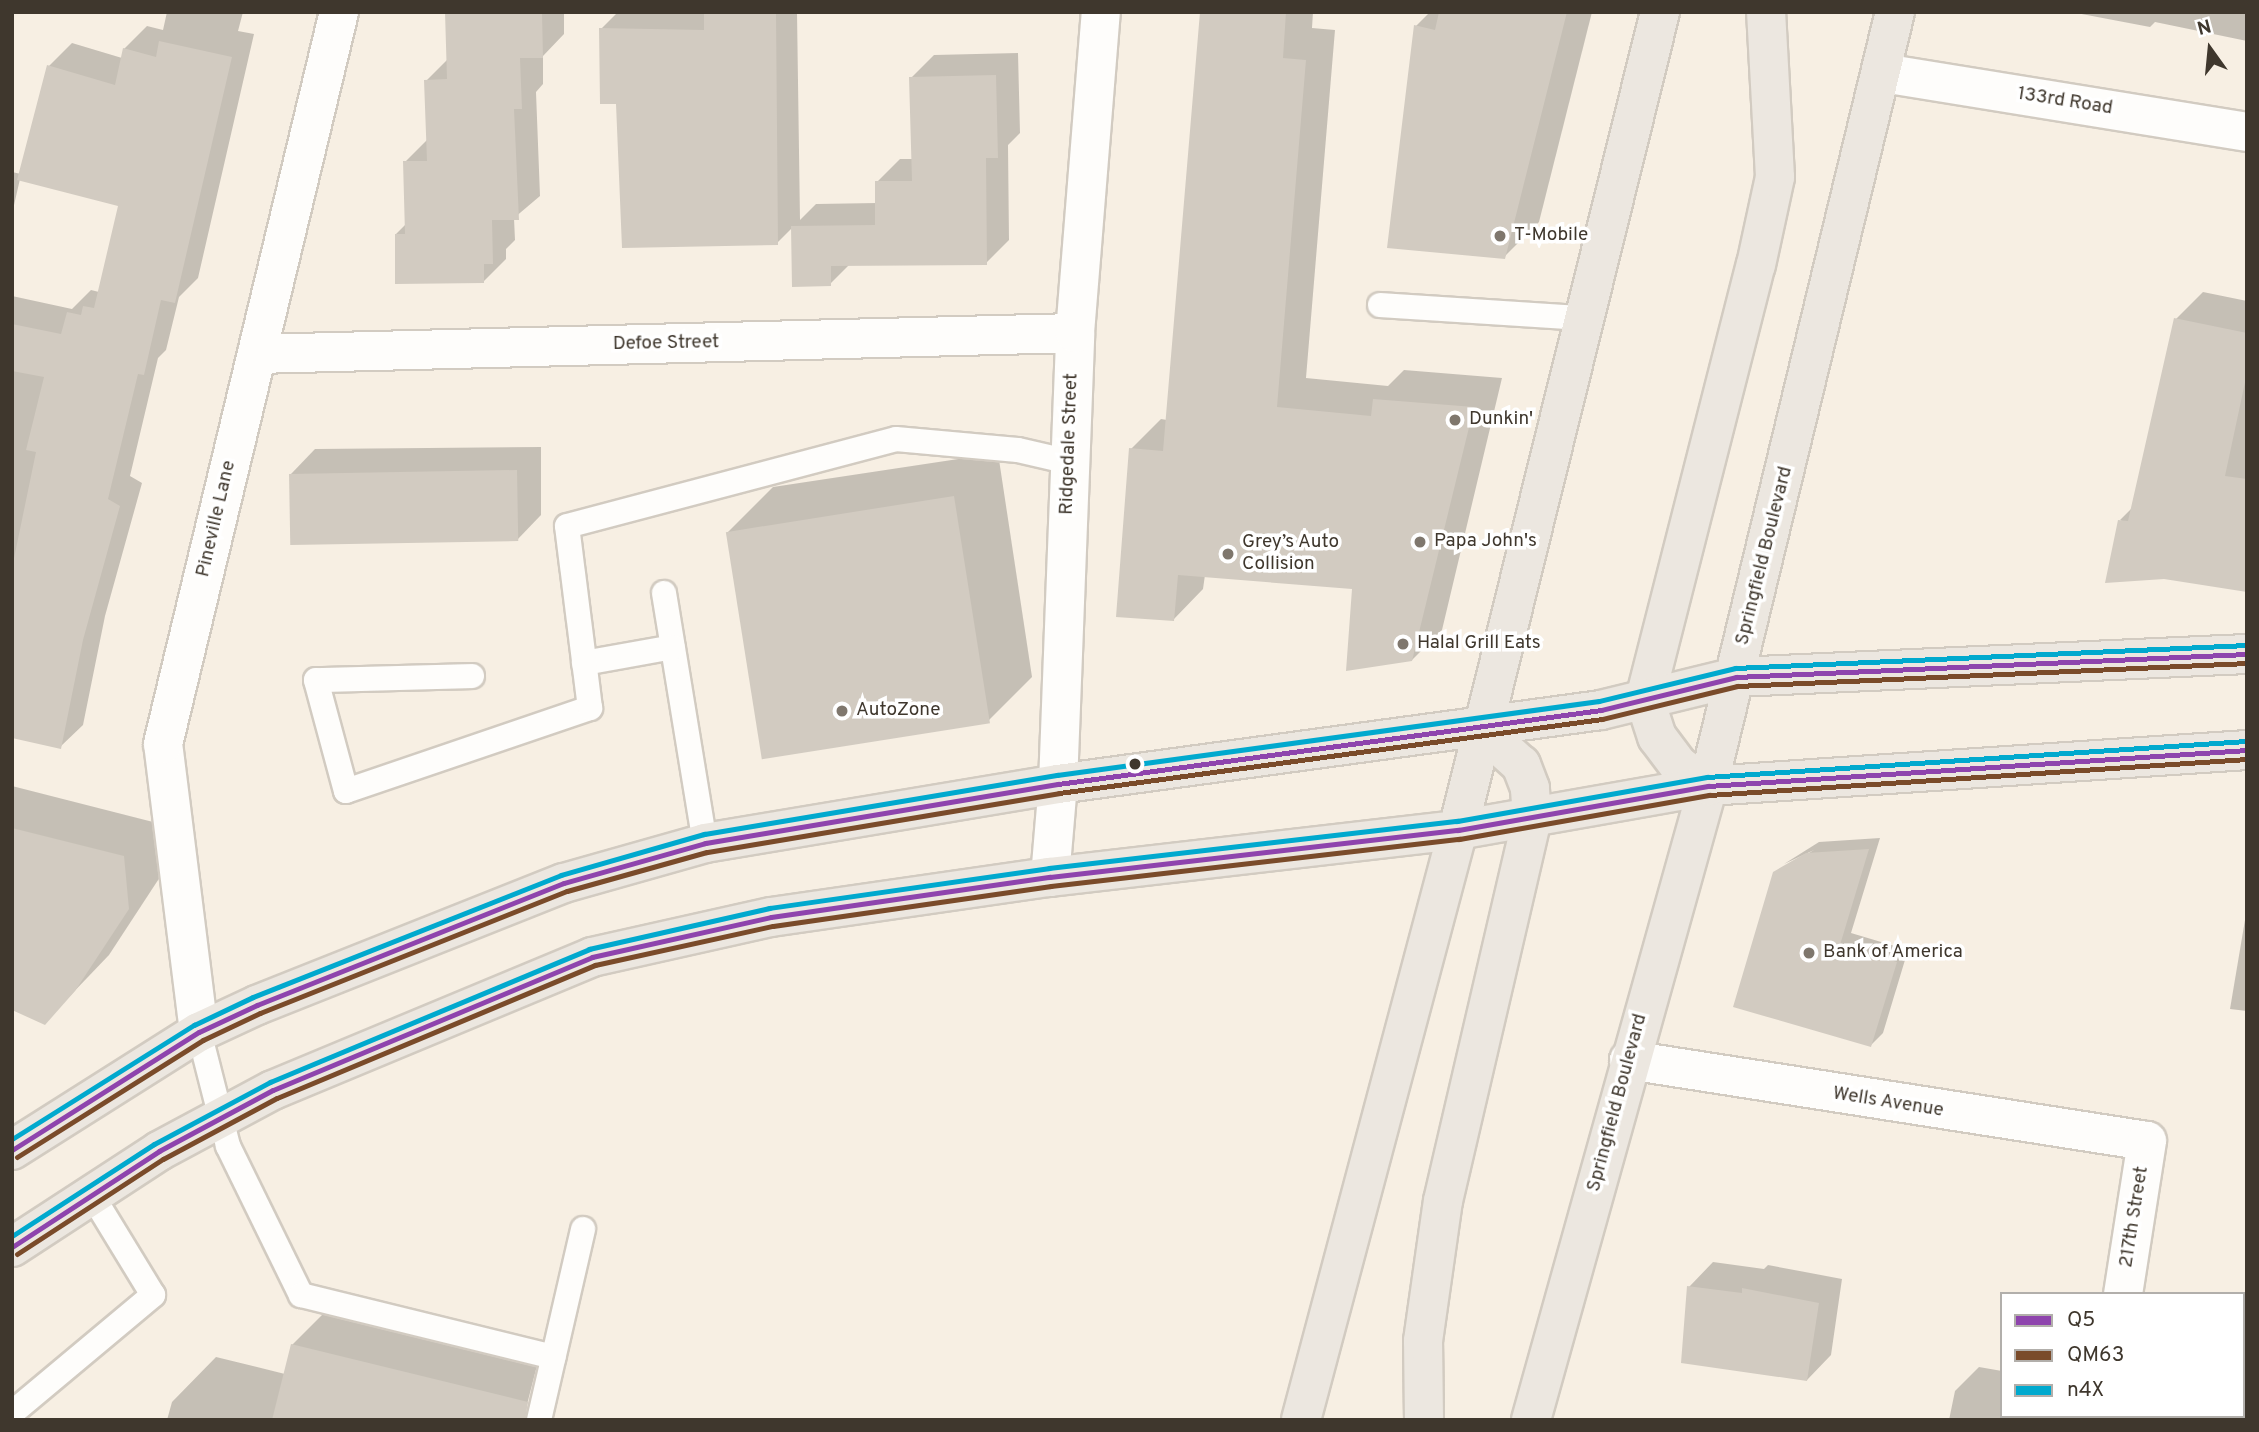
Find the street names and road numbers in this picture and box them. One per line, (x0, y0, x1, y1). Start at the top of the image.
street label: 133rd Road (2016, 83, 2114, 121)
street label: Defoe Street (613, 332, 719, 356)
street label: Ridgedale Street (1056, 373, 1084, 515)
street label: Pineville Lane (193, 459, 241, 579)
street label: Springfield Boulevard (1732, 464, 1798, 648)
street label: Springfield Boulevard (1583, 1012, 1653, 1194)
street label: Wells Avenue (1831, 1083, 1945, 1123)
street label: 217th Street (2116, 1165, 2154, 1269)

